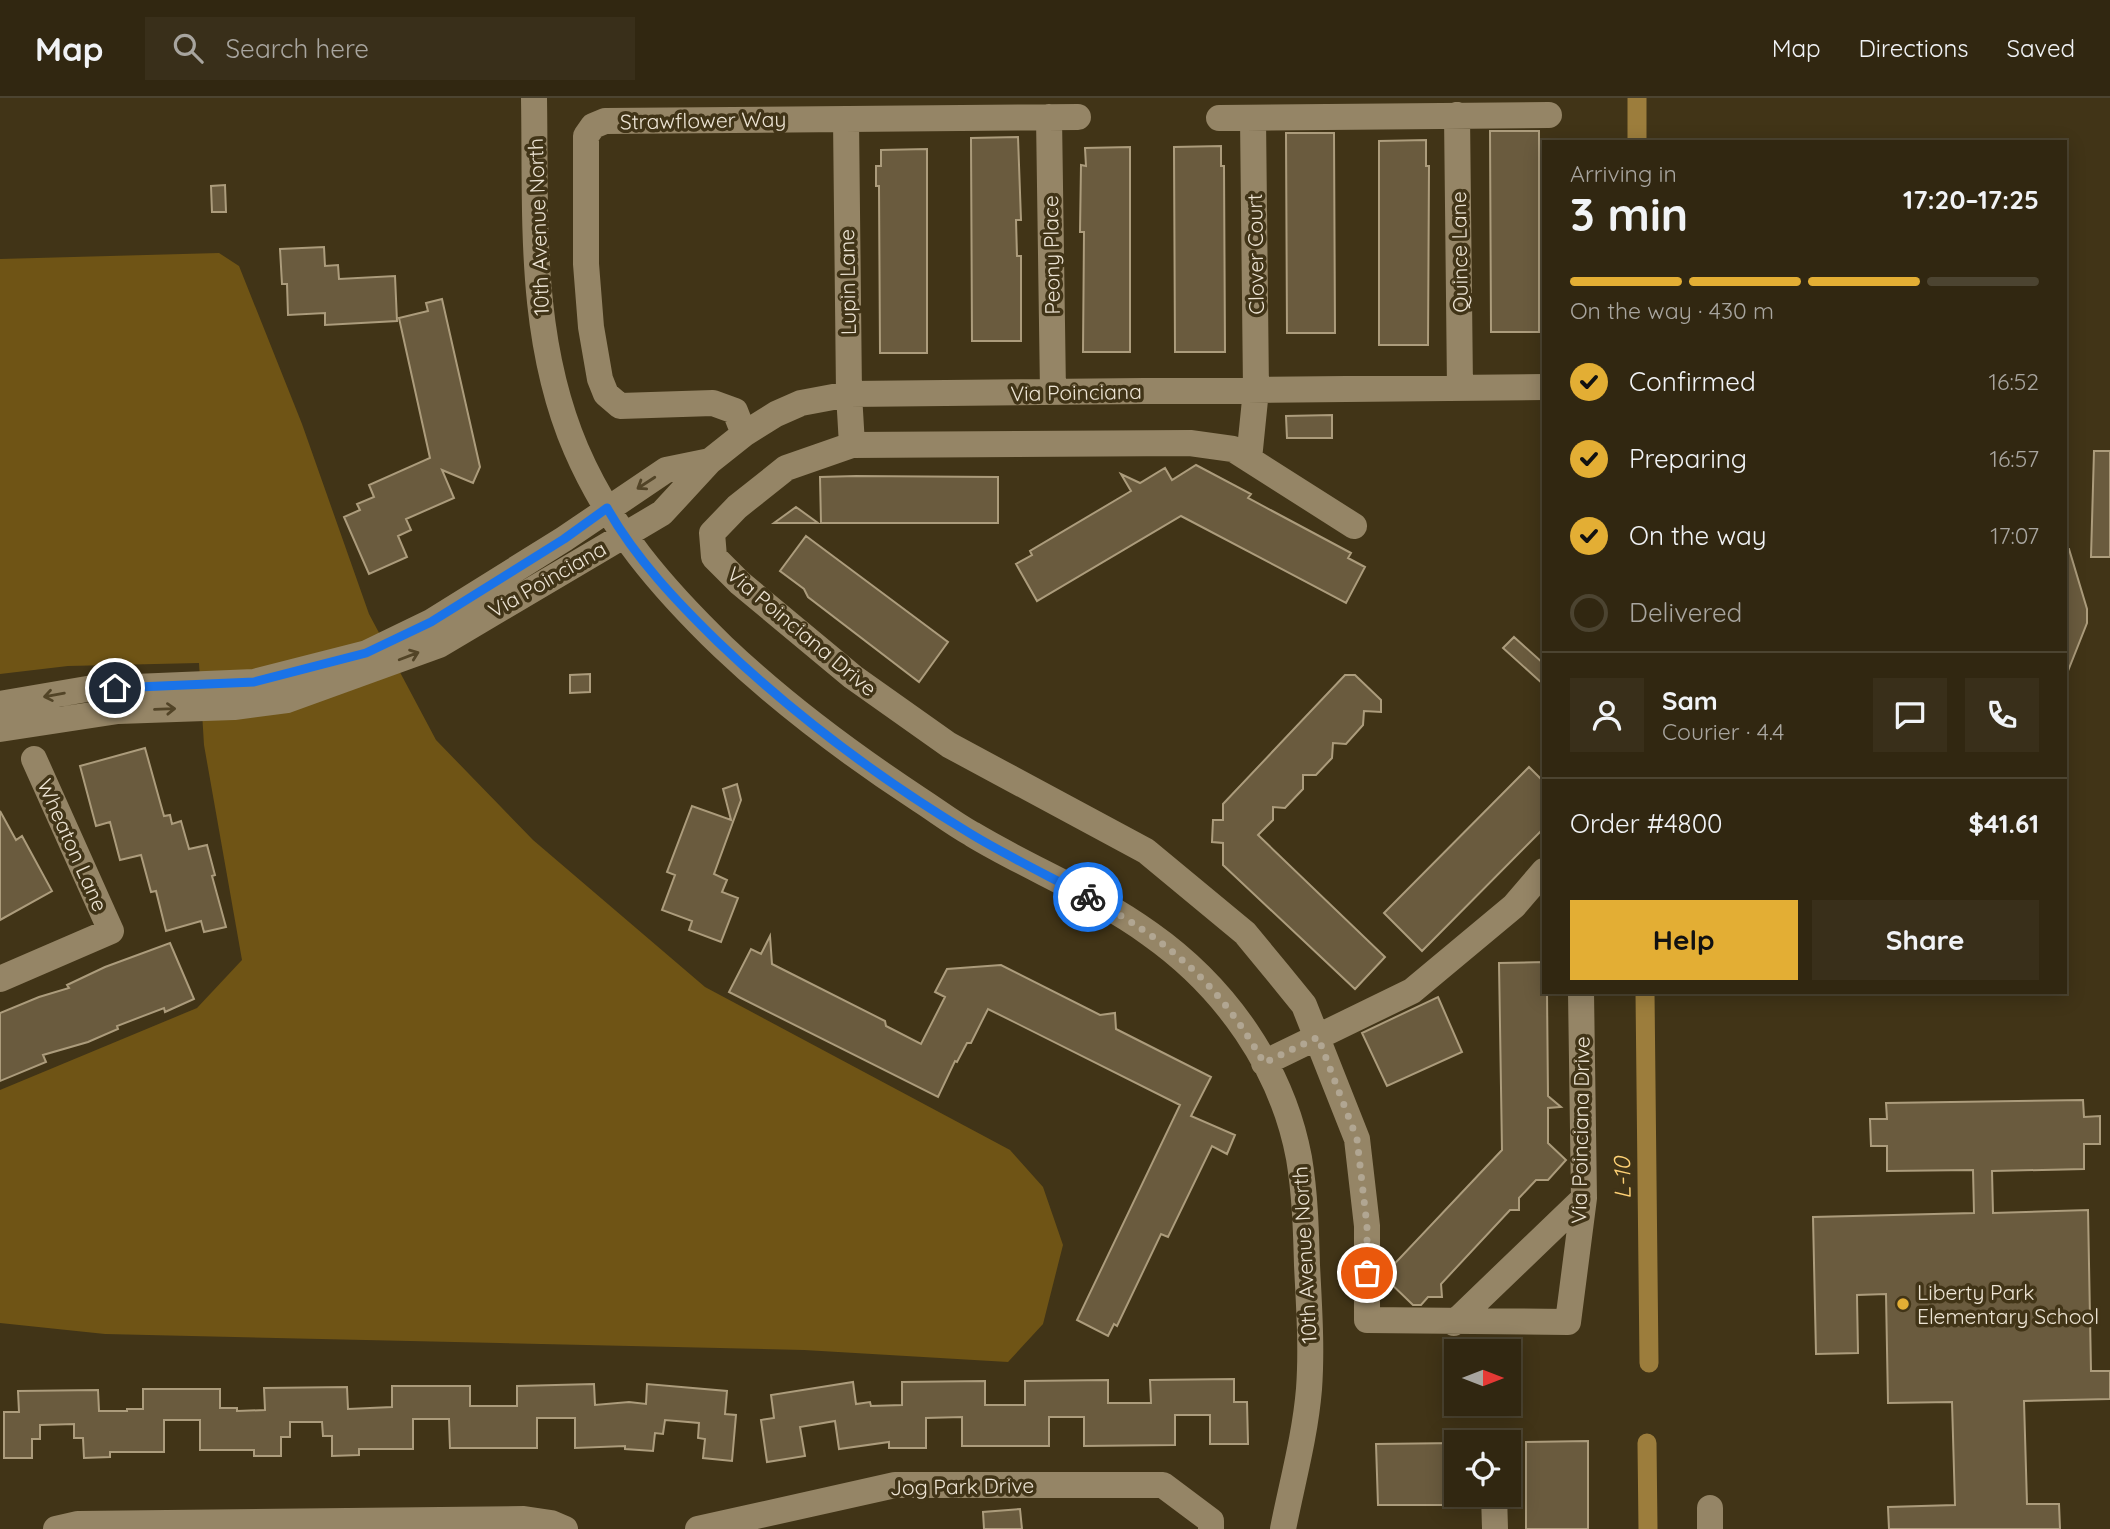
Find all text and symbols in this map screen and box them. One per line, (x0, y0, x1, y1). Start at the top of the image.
search box (145, 17, 635, 80)
text: Map (35, 28, 103, 69)
icon: search (169, 29, 207, 67)
text: Search here (225, 32, 369, 65)
text: Map (1772, 33, 1821, 63)
text: Directions (1859, 33, 1969, 63)
text: Saved (2007, 33, 2075, 63)
street label: Strawflower Way (620, 106, 786, 134)
street label: 10th Avenue North (522, 138, 554, 316)
text: Arriving in (1570, 159, 1677, 188)
text: 17:20–17:25 (1903, 183, 2039, 216)
text: 3 min (1570, 185, 1688, 243)
street label: Quince Lane (1445, 191, 1473, 313)
street label: Clover Court (1241, 193, 1269, 315)
street label: Peony Place (1037, 195, 1065, 315)
street label: Lupin Lane (833, 229, 861, 335)
text: On the way · 430 m (1570, 296, 1774, 325)
icon: check (1570, 363, 1608, 401)
text: Confirmed (1629, 365, 1756, 398)
text: 16:52 (1989, 367, 2039, 396)
street label: Via Poinciana (1010, 378, 1142, 406)
icon: check (1570, 440, 1608, 478)
text: Preparing (1629, 442, 1747, 475)
text: 16:57 (1989, 444, 2039, 473)
one-way arrow (637, 476, 657, 490)
icon: check (1570, 517, 1608, 555)
text: On the way (1629, 519, 1767, 552)
text: 17:07 (1990, 521, 2039, 550)
street label: Via Poinciana (484, 535, 610, 623)
street label: Via Poinciana Drive (722, 561, 882, 701)
text: Delivered (1629, 596, 1742, 629)
one-way arrow (397, 649, 419, 662)
pin (85, 658, 145, 718)
icon: home (96, 669, 134, 707)
button: person (1570, 678, 1644, 752)
button: chat (1873, 678, 1947, 752)
button: phone (1965, 678, 2039, 752)
text: Sam (1662, 684, 1718, 717)
one-way arrow (44, 689, 66, 702)
one-way arrow (153, 703, 176, 716)
text: Courier · 4.4 (1662, 717, 1784, 746)
street label: Wheaton Lane (32, 775, 114, 915)
text: Order #4800 (1570, 807, 1723, 840)
text: $41.61 (1968, 807, 2039, 840)
courier (1053, 862, 1123, 932)
icon: bike (1069, 878, 1107, 916)
button: Help (1570, 900, 1798, 980)
button: Share (1812, 900, 2039, 980)
street label: Via Poinciana Drive (1565, 1036, 1595, 1224)
water label: L-10 (1607, 1154, 1637, 1199)
street label: 10th Avenue North (1286, 1166, 1322, 1344)
pin (1337, 1243, 1397, 1303)
icon: bag (1348, 1254, 1386, 1292)
place label: Liberty Park Elementary School (1917, 1279, 2099, 1329)
marker: Liberty Park Elementary School (1895, 1296, 1911, 1312)
north arrow (1444, 1339, 1521, 1416)
map controls (1444, 1339, 1521, 1507)
button: locate (1444, 1430, 1521, 1507)
street label: Jog Park Drive (890, 1472, 1034, 1500)

